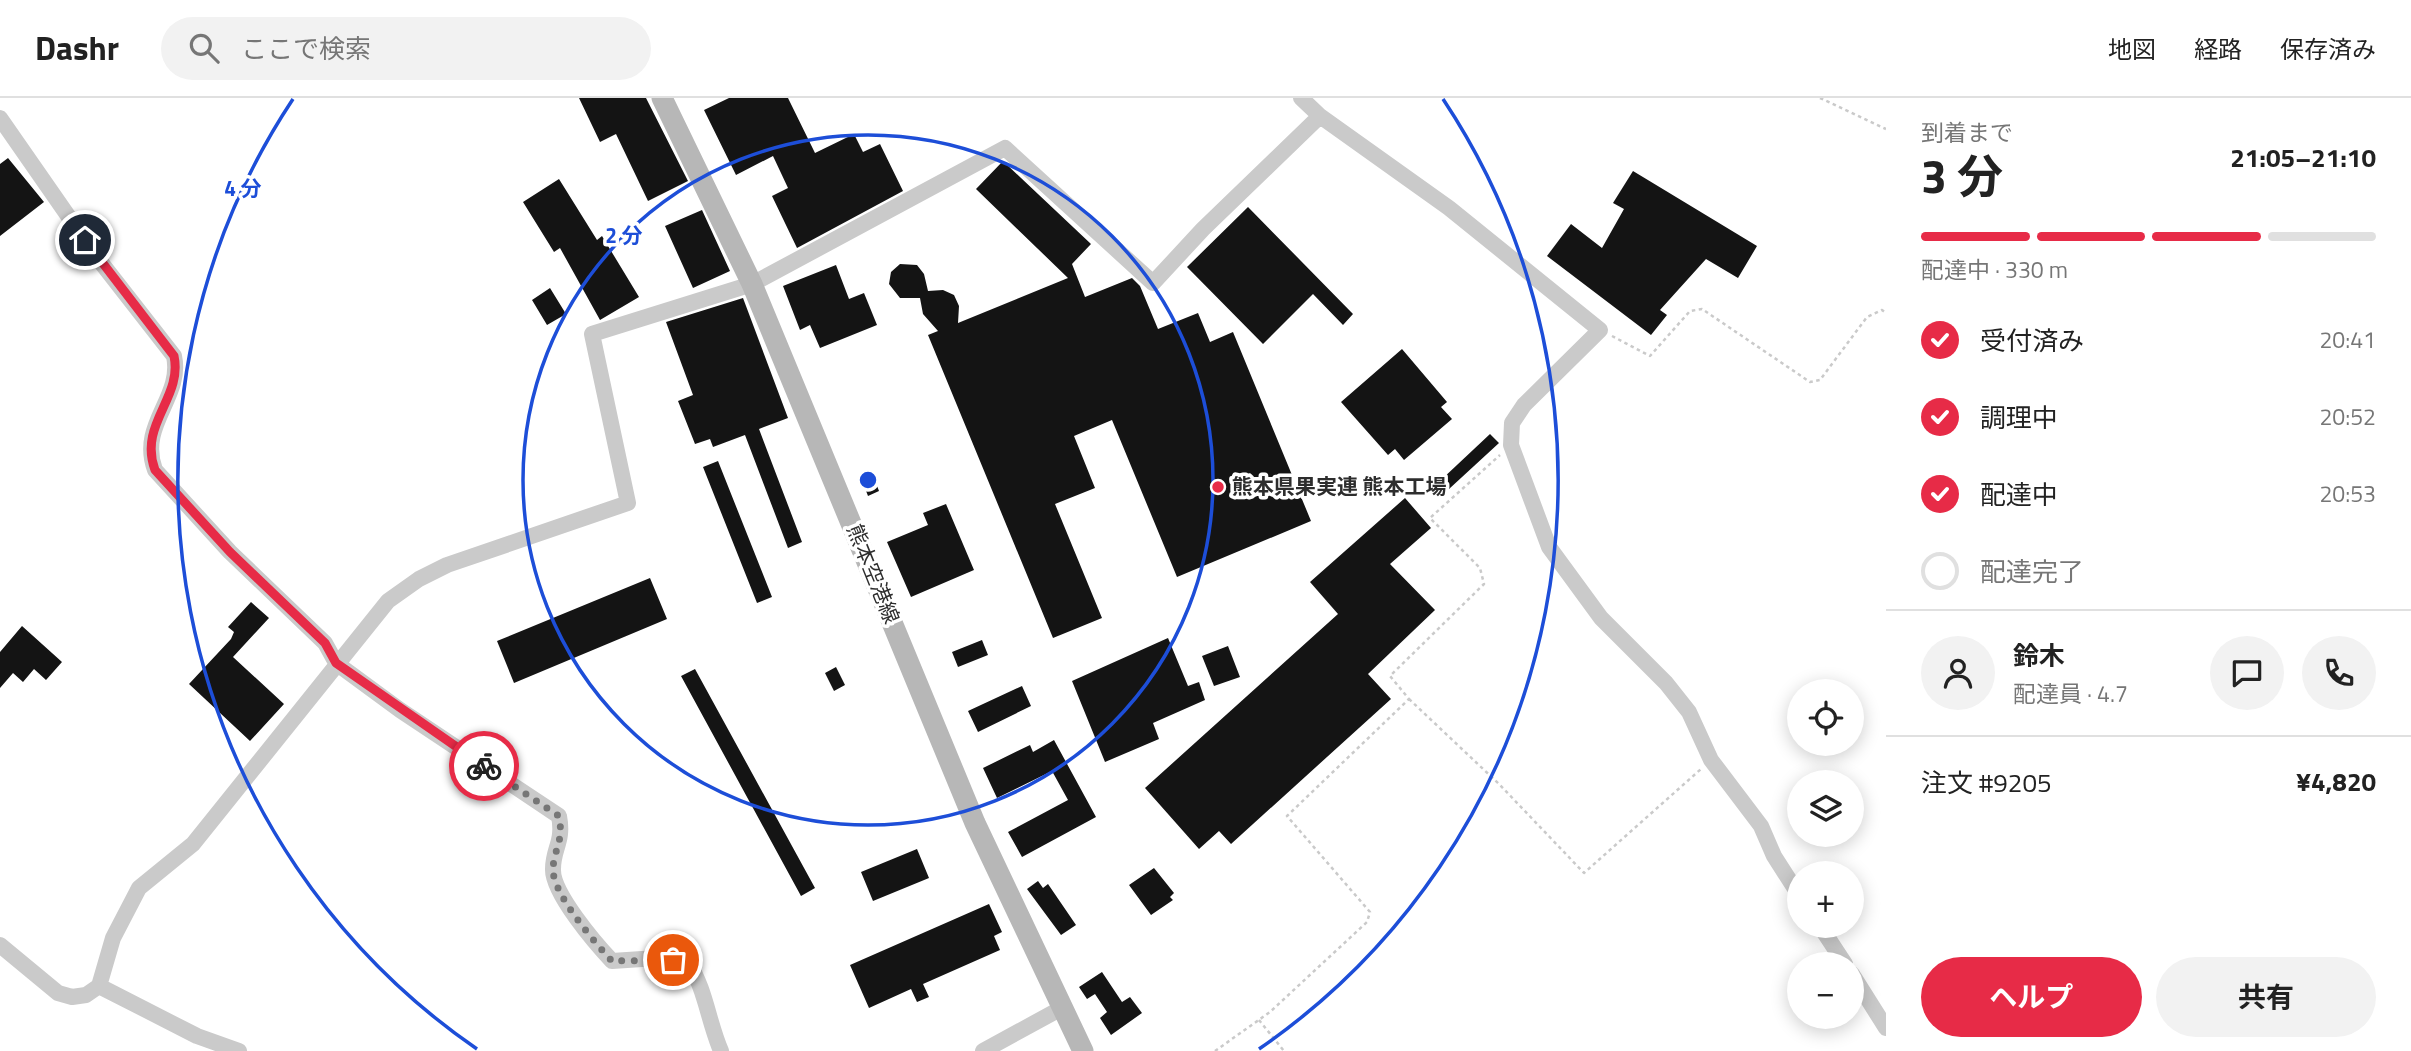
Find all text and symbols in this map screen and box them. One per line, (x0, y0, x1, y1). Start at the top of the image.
search box (161, 17, 651, 80)
text: Dashr (35, 23, 119, 73)
icon: search (185, 29, 223, 67)
text: ここで検索 (241, 29, 371, 68)
text: 地図 (2108, 31, 2156, 67)
text: 経路 (2194, 31, 2242, 67)
text: 保存済み (2280, 31, 2376, 67)
text: 到着まで (1921, 115, 2013, 150)
text: 21:05–21:10 (2230, 138, 2376, 177)
text: 3 分 (1921, 141, 2003, 211)
text: 4 分 (224, 172, 262, 204)
pin (55, 210, 115, 270)
text: 2 分 (605, 219, 643, 251)
icon: home (66, 221, 104, 259)
text: 配達中 · 330 m (1921, 252, 2068, 287)
icon: check (1921, 321, 1959, 359)
text: 受付済み (1980, 321, 2084, 360)
text: 20:41 (2319, 322, 2376, 357)
icon: check (1921, 398, 1959, 436)
text: 調理中 (1980, 398, 2058, 437)
text: 20:52 (2319, 399, 2376, 434)
centre of rings (856, 468, 880, 492)
place label: 熊本県果実連 熊本工場 (1232, 470, 1447, 502)
icon: check (1921, 475, 1959, 513)
text: 配達中 (1980, 475, 2058, 514)
text: 20:53 (2319, 476, 2376, 511)
marker: 熊本県果実連 熊本工場 (1210, 479, 1226, 495)
street label: 熊本空港線 (839, 519, 908, 628)
text: 配達完了 (1980, 552, 2084, 591)
button: person (1921, 636, 1995, 710)
text: 鈴木 (2013, 636, 2065, 675)
button: chat (2210, 636, 2284, 710)
button: phone (2302, 636, 2376, 710)
text: 配達員 · 4.7 (2013, 676, 2128, 711)
map controls (1787, 679, 1864, 1029)
button: locate (1787, 679, 1864, 756)
courier (449, 731, 519, 801)
icon: bike (465, 747, 503, 785)
text: ¥4,820 (2296, 762, 2376, 801)
text: 注文 #9205 (1921, 763, 2052, 802)
button: layers (1787, 770, 1864, 847)
button: + (1787, 861, 1864, 938)
pin (643, 930, 703, 990)
icon: bag (654, 941, 692, 979)
button: − (1787, 952, 1864, 1029)
button: ヘルプ (1921, 957, 2142, 1037)
button: 共有 (2156, 957, 2376, 1037)

